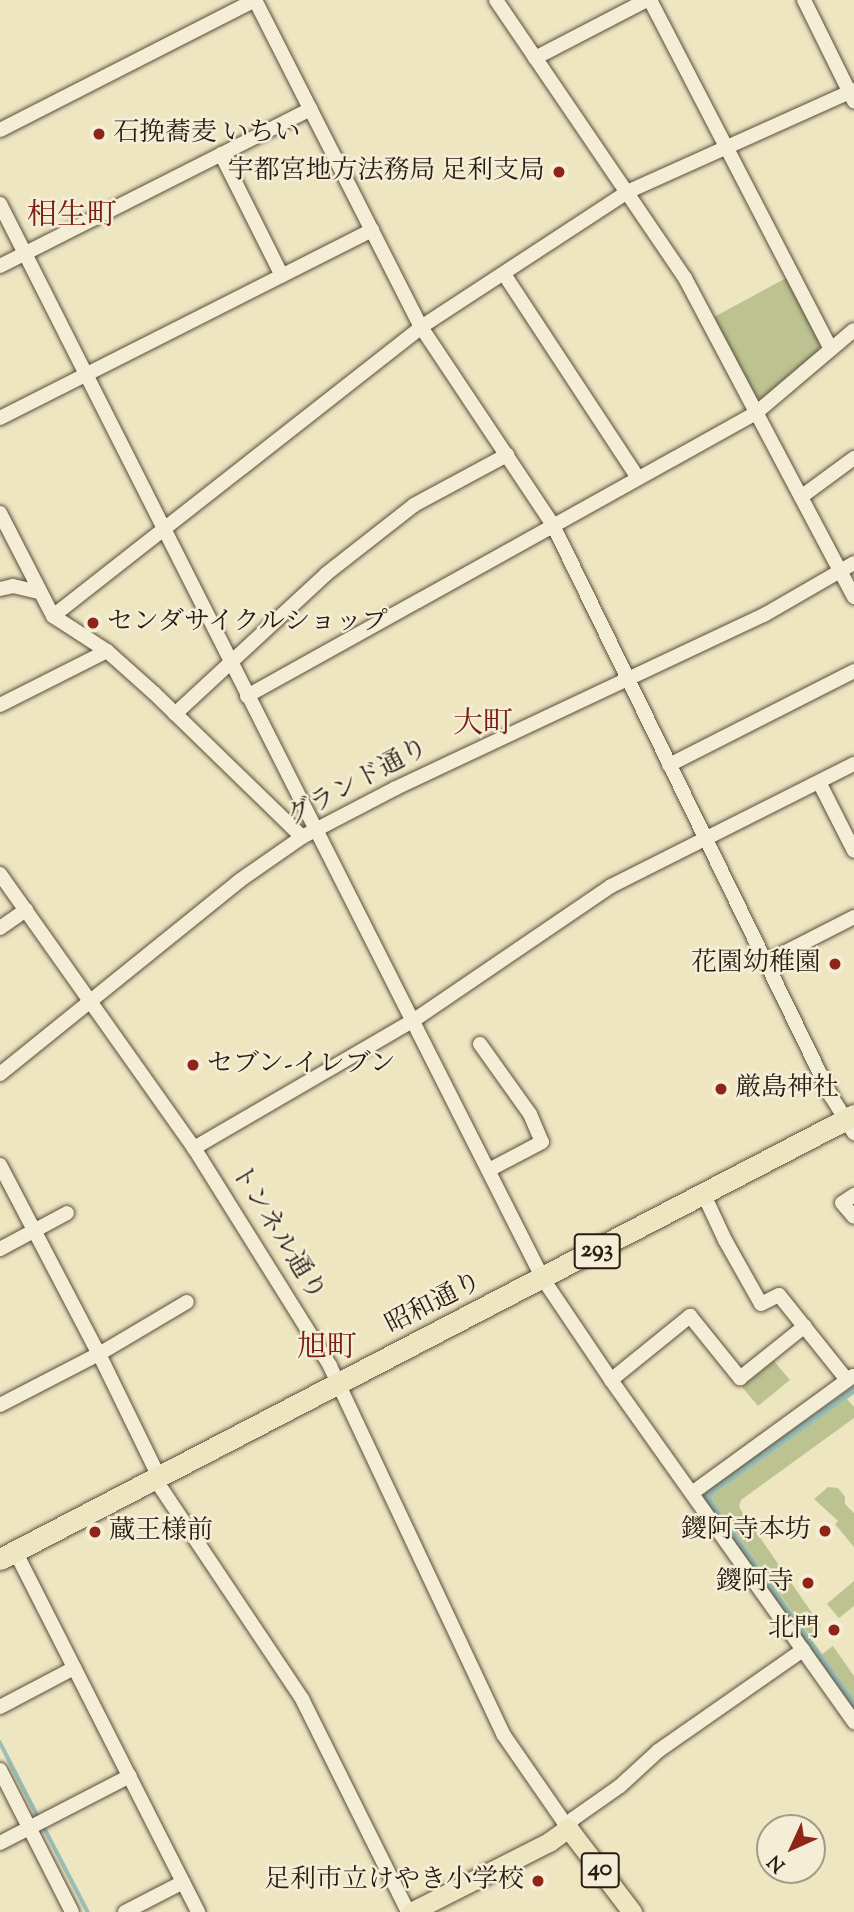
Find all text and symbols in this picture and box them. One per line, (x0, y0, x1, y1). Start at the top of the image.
place label: 石挽蕎麦 いちい (113, 118, 301, 150)
marker: 石挽蕎麦 いちい (91, 126, 107, 142)
place label: 宇都宮地方法務局 足利支局 (227, 156, 545, 188)
marker: 宇都宮地方法務局 足利支局 (551, 164, 567, 180)
district label: 相生町 (27, 199, 117, 235)
place label: センダサイクルショップ (107, 607, 393, 639)
marker: センダサイクルショップ (85, 615, 101, 631)
district label: 大町 (453, 707, 513, 743)
street label: グランド通り (282, 733, 434, 833)
place label: 花園幼稚園 (691, 948, 821, 980)
marker: 花園幼稚園 (827, 956, 843, 972)
place label: セブン-イレブン (207, 1049, 398, 1081)
marker: セブン-イレブン (185, 1057, 201, 1073)
place label: 厳島神社 (735, 1073, 839, 1105)
marker: 厳島神社 (713, 1081, 729, 1097)
street label: トンネル通り (222, 1159, 332, 1307)
road number: 293 (572, 1231, 622, 1272)
street label: 昭和通り (381, 1266, 487, 1342)
district label: 旭町 (297, 1331, 357, 1367)
place label: 鑁阿寺本坊 (681, 1515, 811, 1547)
place label: 蔵王様前 (109, 1516, 213, 1548)
marker: 鑁阿寺本坊 (817, 1523, 833, 1539)
marker: 蔵王様前 (87, 1524, 103, 1540)
place label: 鑁阿寺 (716, 1567, 794, 1599)
marker: 鑁阿寺 (800, 1575, 816, 1591)
place label: 北門 (768, 1614, 820, 1646)
marker: 北門 (826, 1622, 842, 1638)
north arrow (756, 1814, 826, 1884)
text: N (762, 1848, 792, 1878)
road number: 40 (579, 1850, 621, 1891)
place label: 足利市立けやき小学校 (264, 1865, 524, 1897)
marker: 足利市立けやき小学校 (530, 1873, 546, 1889)

